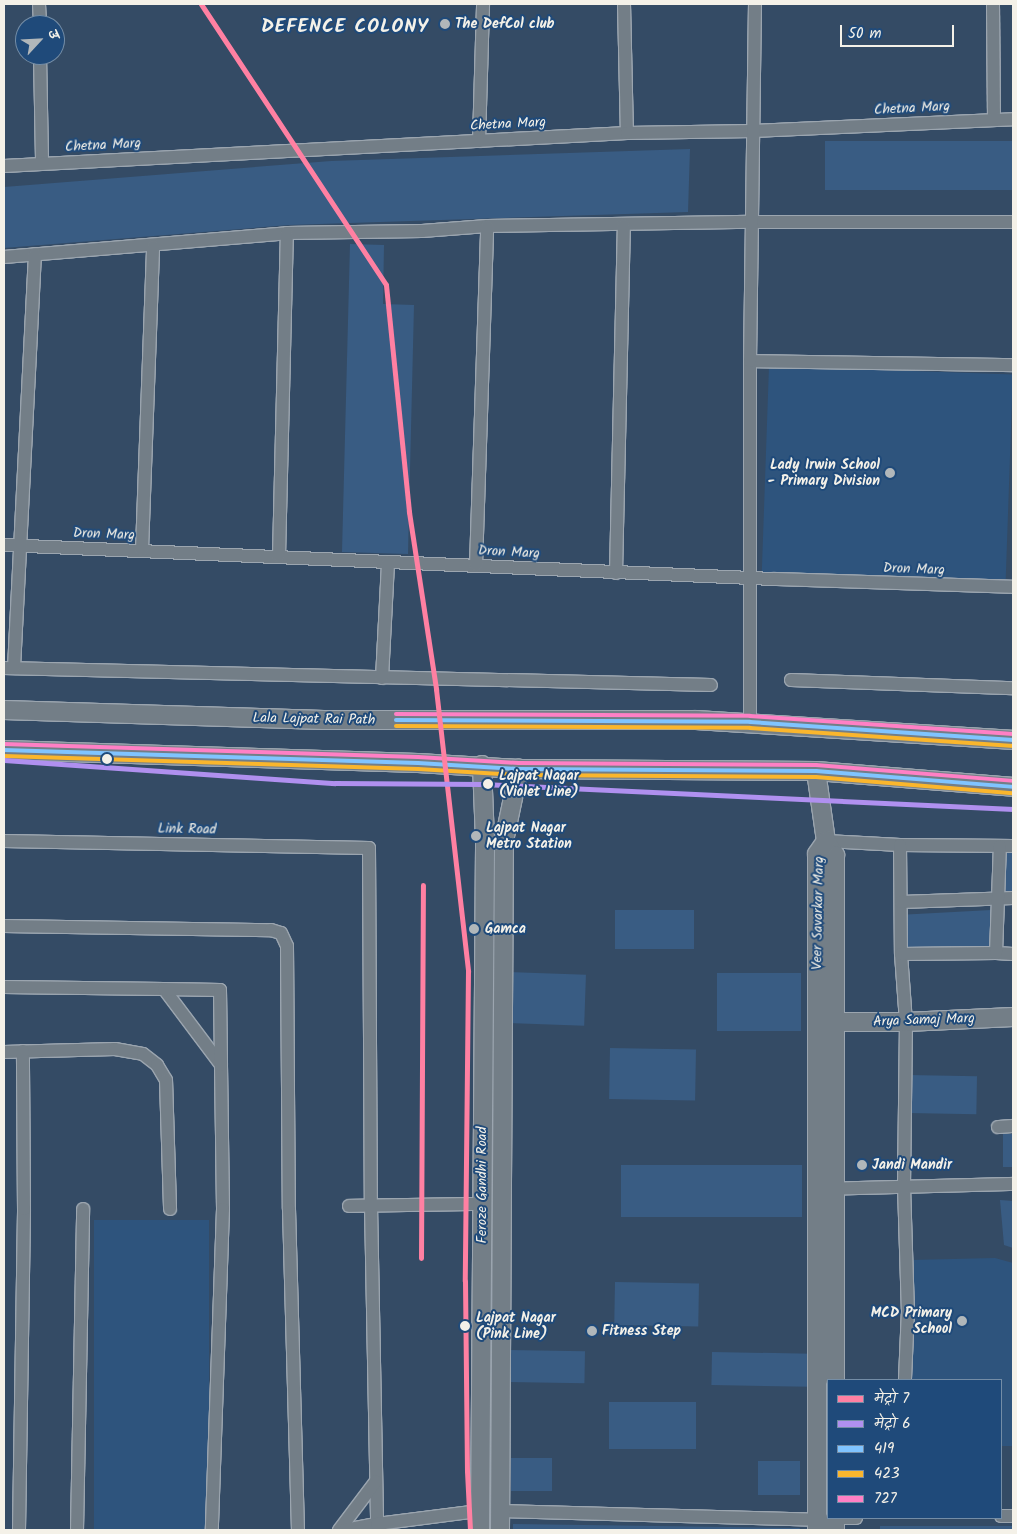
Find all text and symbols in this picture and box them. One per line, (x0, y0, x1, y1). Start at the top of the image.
north arrow (15, 15, 65, 65)
scale bar (842, 15, 956, 47)
place label: The DefCol club (455, 16, 554, 32)
district label: DEFENCE COLONY (259, 17, 431, 39)
marker: The DefCol club (439, 18, 451, 30)
text: 50 m (848, 22, 882, 46)
text: उ (41, 25, 65, 43)
street label: Chetna Marg (874, 98, 950, 118)
street label: Chetna Marg (470, 114, 546, 134)
street label: Chetna Marg (65, 135, 141, 155)
place label: Lady Irwin School - Primary Division (768, 457, 880, 490)
marker: Lady Irwin School - Primary Division (884, 467, 896, 479)
street label: Dron Marg (73, 525, 135, 543)
street label: Dron Marg (478, 542, 540, 562)
street label: Dron Marg (883, 560, 945, 578)
street label: Lala Lajpat Rai Path (253, 710, 375, 728)
unlabelled marker (102, 754, 112, 764)
place label: Lajpat Nagar (Violet Line) (499, 768, 579, 800)
marker: Lajpat Nagar (Violet Line) (481, 777, 495, 791)
street label: Link Road (158, 820, 216, 838)
place label: Lajpat Nagar Metro Station (486, 820, 572, 852)
marker: Lajpat Nagar Metro Station (470, 830, 482, 842)
street label: Veer Savarkar Marg (809, 856, 827, 970)
place label: Gamca (485, 921, 526, 937)
marker: Gamca (467, 922, 481, 936)
street label: Arya Samaj Marg (873, 1010, 975, 1030)
street label: Feroze Gandhi Road (474, 1127, 490, 1243)
place label: Jandi Mandir (872, 1157, 952, 1173)
marker: Jandi Mandir (856, 1159, 868, 1171)
place label: MCD Primary School (871, 1305, 952, 1338)
place label: Lajpat Nagar (Pink Line) (476, 1310, 556, 1342)
marker: MCD Primary School (956, 1315, 968, 1327)
marker: Lajpat Nagar (Pink Line) (458, 1319, 472, 1333)
place label: Fitness Step (602, 1323, 681, 1339)
marker: Fitness Step (586, 1325, 598, 1337)
legend (827, 1379, 1002, 1519)
text: मेट्रो 7 (874, 1387, 909, 1411)
text: मेट्रो 6 (874, 1412, 911, 1436)
text: 419 (874, 1437, 894, 1461)
text: 423 (874, 1462, 900, 1486)
text: 727 (874, 1487, 897, 1511)

